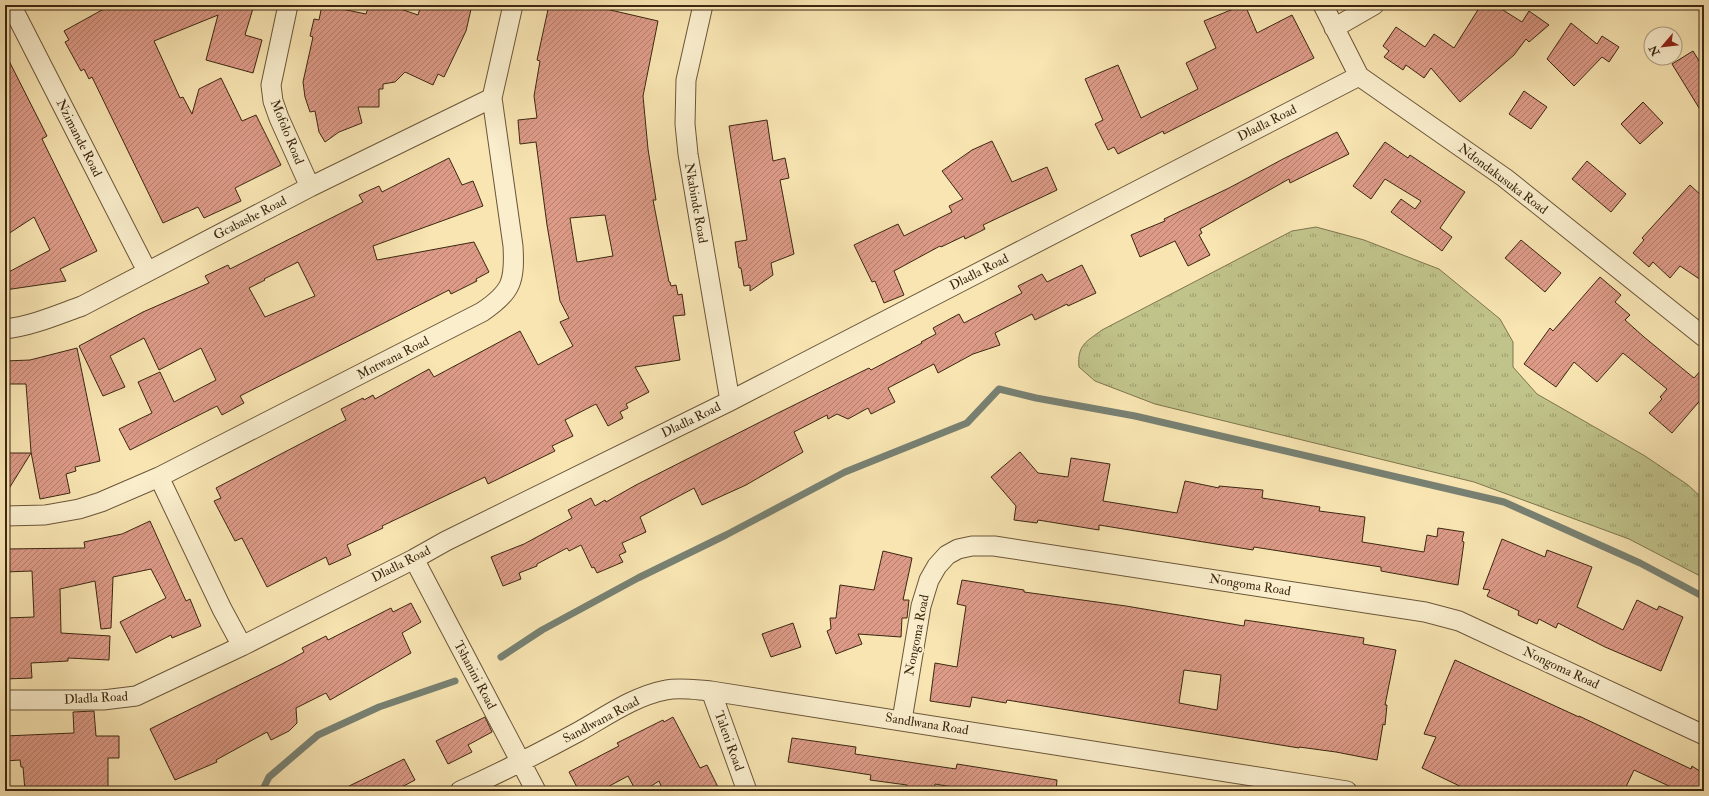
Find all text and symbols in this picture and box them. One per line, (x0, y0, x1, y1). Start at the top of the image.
north arrow (1643, 26, 1683, 66)
text: N (1646, 42, 1663, 59)
street label: Nzimande Road (53, 97, 106, 180)
street label: Mofolo Road (267, 97, 307, 167)
street label: Dladla Road (1235, 101, 1300, 145)
street label: Ndondakusuka Road (1455, 140, 1551, 218)
street label: Nkabinde Road (681, 162, 711, 245)
street label: Gcabashe Road (211, 192, 290, 243)
street label: Dladla Road (947, 250, 1012, 294)
street label: Mntwana Road (354, 333, 432, 383)
street label: Dladla Road (659, 398, 724, 441)
street label: Dladla Road (369, 542, 434, 586)
street label: Nongoma Road (1208, 571, 1292, 599)
street label: Nongoma Road (901, 592, 933, 677)
street label: Tshanini Road (450, 638, 500, 712)
street label: Nongoma Road (1520, 643, 1602, 693)
street label: Dladla Road (64, 688, 129, 708)
street label: Sandlwana Road (560, 693, 642, 747)
street label: Taleni Road (711, 709, 747, 774)
street label: Sandlwana Road (884, 710, 970, 739)

